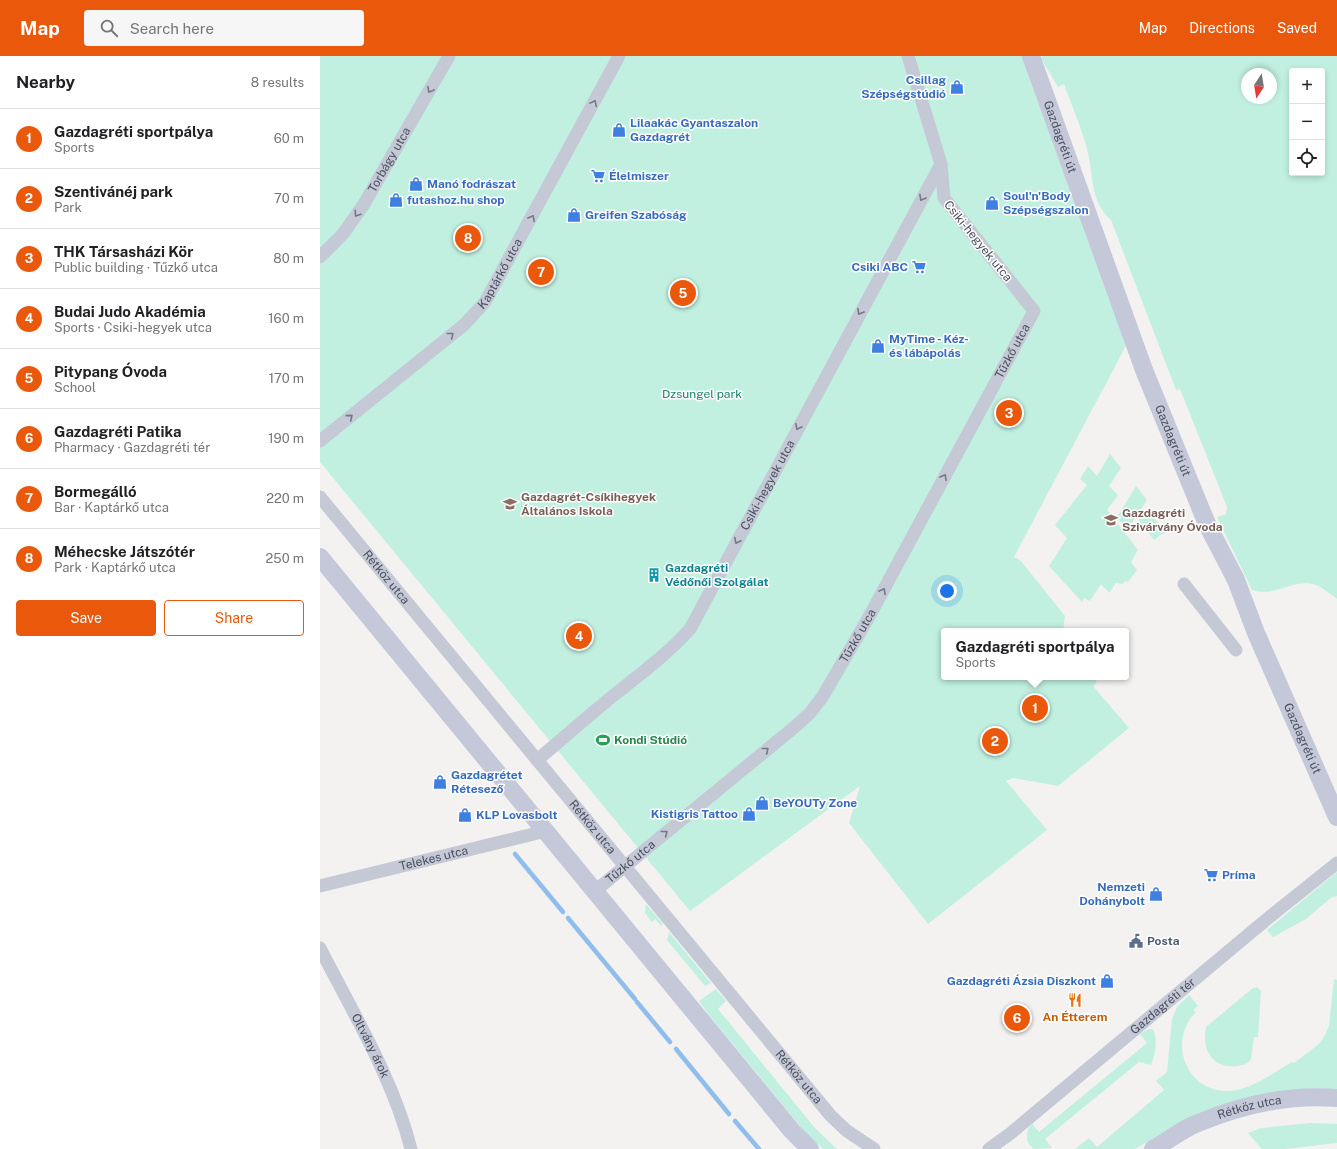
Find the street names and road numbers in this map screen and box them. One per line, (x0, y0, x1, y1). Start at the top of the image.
street label: Gazdagréti út (1041, 99, 1080, 175)
street label: Torbágy utca (365, 125, 414, 195)
street label: Csiki-hegyek utca (941, 198, 1015, 284)
street label: Kaptárkő utca (475, 236, 525, 312)
street label: Tűzkő utca (992, 321, 1033, 381)
street label: Gazdagréti út (1152, 403, 1194, 479)
street label: Csiki-hegyek utca (738, 438, 798, 533)
street label: Rétköz utca (360, 547, 412, 607)
street label: Tűzkő utca (837, 607, 879, 665)
street label: Gazdagréti út (1281, 701, 1324, 776)
street label: Rétköz utca (566, 797, 619, 857)
street label: Tűzkő utca (603, 837, 658, 886)
street label: Telekes utca (398, 843, 469, 873)
street label: Gazdagréti tér (1128, 975, 1198, 1037)
street label: Oltvány árok (349, 1011, 392, 1080)
street label: Rétköz utca (772, 1047, 825, 1107)
street label: Rétköz utca (1216, 1093, 1282, 1122)

